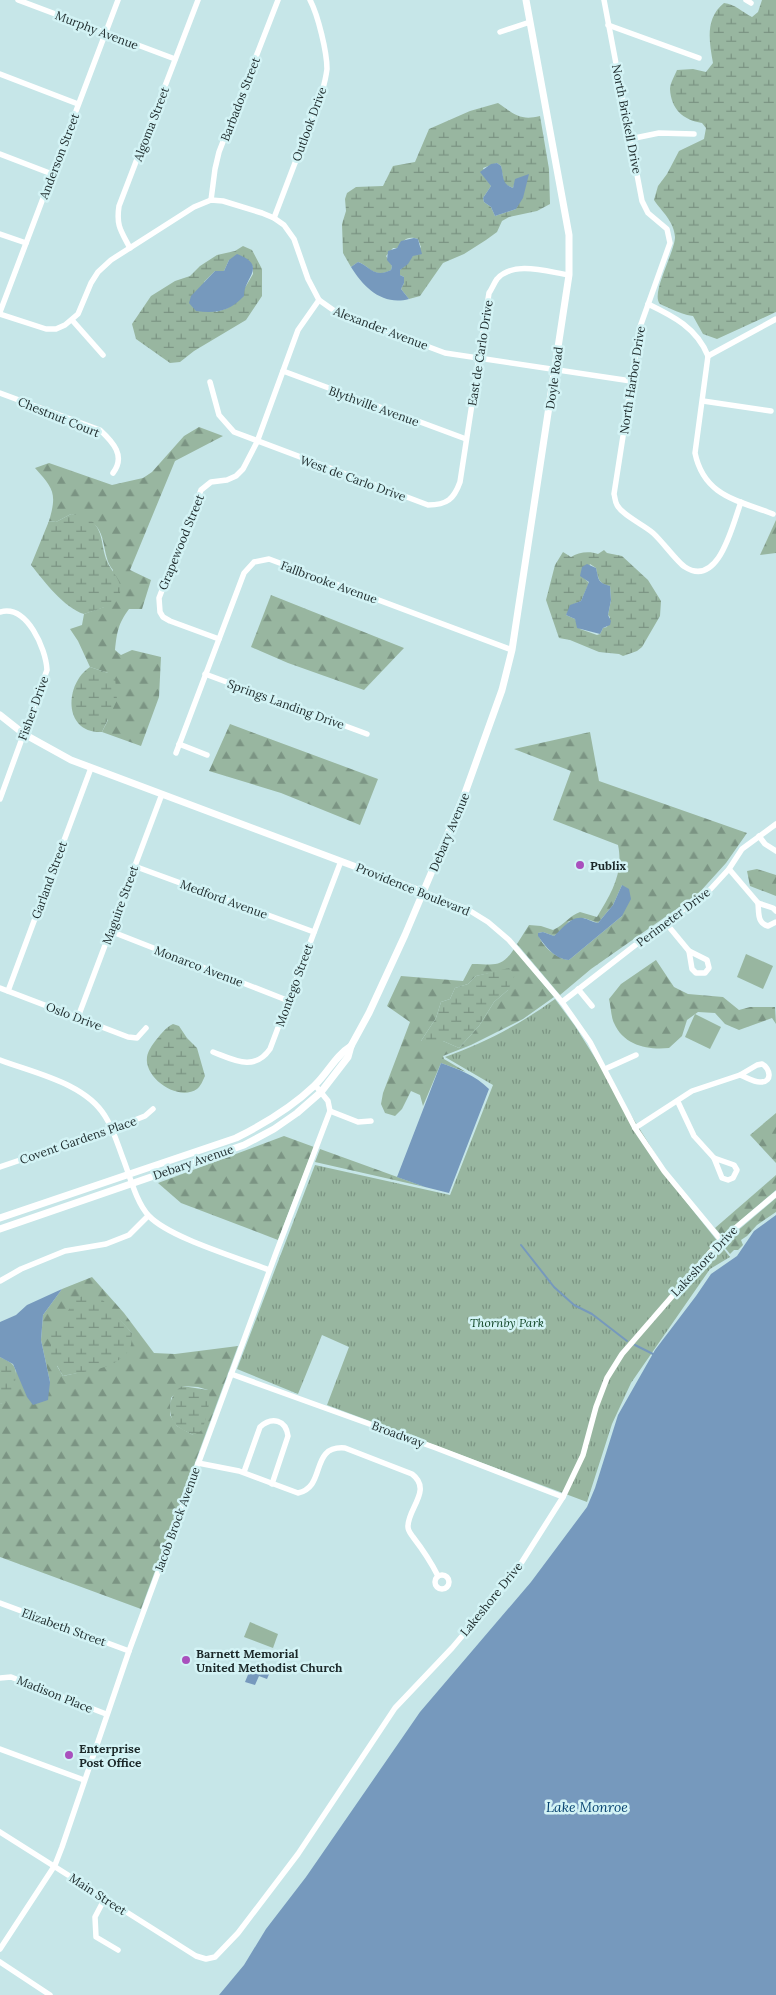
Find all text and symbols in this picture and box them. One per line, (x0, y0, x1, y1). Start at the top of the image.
street label: Murphy Avenue (53, 7, 141, 53)
street label: Barbados Street (217, 54, 263, 143)
street label: North Brickell Drive (609, 63, 645, 175)
street label: Algoma Street (130, 84, 172, 164)
street label: Outlook Drive (289, 84, 330, 163)
street label: Anderson Street (35, 111, 82, 202)
street label: East de Carlo Drive (464, 298, 496, 407)
street label: Alexander Avenue (331, 303, 431, 353)
street label: North Harbor Drive (616, 324, 648, 435)
street label: Doyle Road (542, 346, 566, 410)
street label: Blythville Avenue (327, 383, 422, 429)
street label: Chestnut Court (16, 394, 102, 440)
street label: West de Carlo Drive (298, 452, 408, 504)
street label: Grapewood Street (155, 492, 207, 592)
street label: Fallbrooke Avenue (279, 558, 380, 607)
street label: Fisher Drive (14, 673, 52, 742)
street label: Springs Landing Drive (225, 676, 347, 732)
street label: Debary Avenue (426, 790, 473, 874)
street label: Garland Street (28, 839, 70, 921)
place label: Publix (590, 858, 627, 873)
street label: Providence Boulevard (354, 859, 472, 919)
marker: Publix (574, 859, 586, 871)
street label: Maguire Street (99, 863, 141, 947)
street label: Medford Avenue (178, 876, 270, 922)
street label: Perimeter Drive (633, 884, 713, 950)
street label: Montego Street (272, 941, 316, 1028)
street label: Monarco Avenue (153, 942, 246, 990)
street label: Oslo Drive (44, 999, 104, 1034)
street label: Covent Gardens Place (18, 1113, 139, 1167)
street label: Debary Avenue (151, 1141, 236, 1183)
street label: Lakeshore Drive (668, 1222, 741, 1299)
park label: Thornby Park (470, 1315, 544, 1330)
street label: Broadway (370, 1418, 427, 1451)
street label: Jacob Brock Avenue (151, 1464, 203, 1574)
street label: Lakeshore Drive (457, 1559, 526, 1639)
street label: Elizabeth Street (20, 1605, 109, 1649)
place label: Barnett Memorial United Methodist Church (196, 1646, 343, 1675)
marker: Barnett Memorial United Methodist Church (180, 1654, 192, 1666)
street label: Madison Place (15, 1672, 95, 1716)
place label: Enterprise Post Office (79, 1741, 142, 1770)
marker: Enterprise Post Office (63, 1749, 75, 1761)
water label: Lake Monroe (546, 1798, 628, 1816)
street label: Main Street (67, 1870, 130, 1918)

